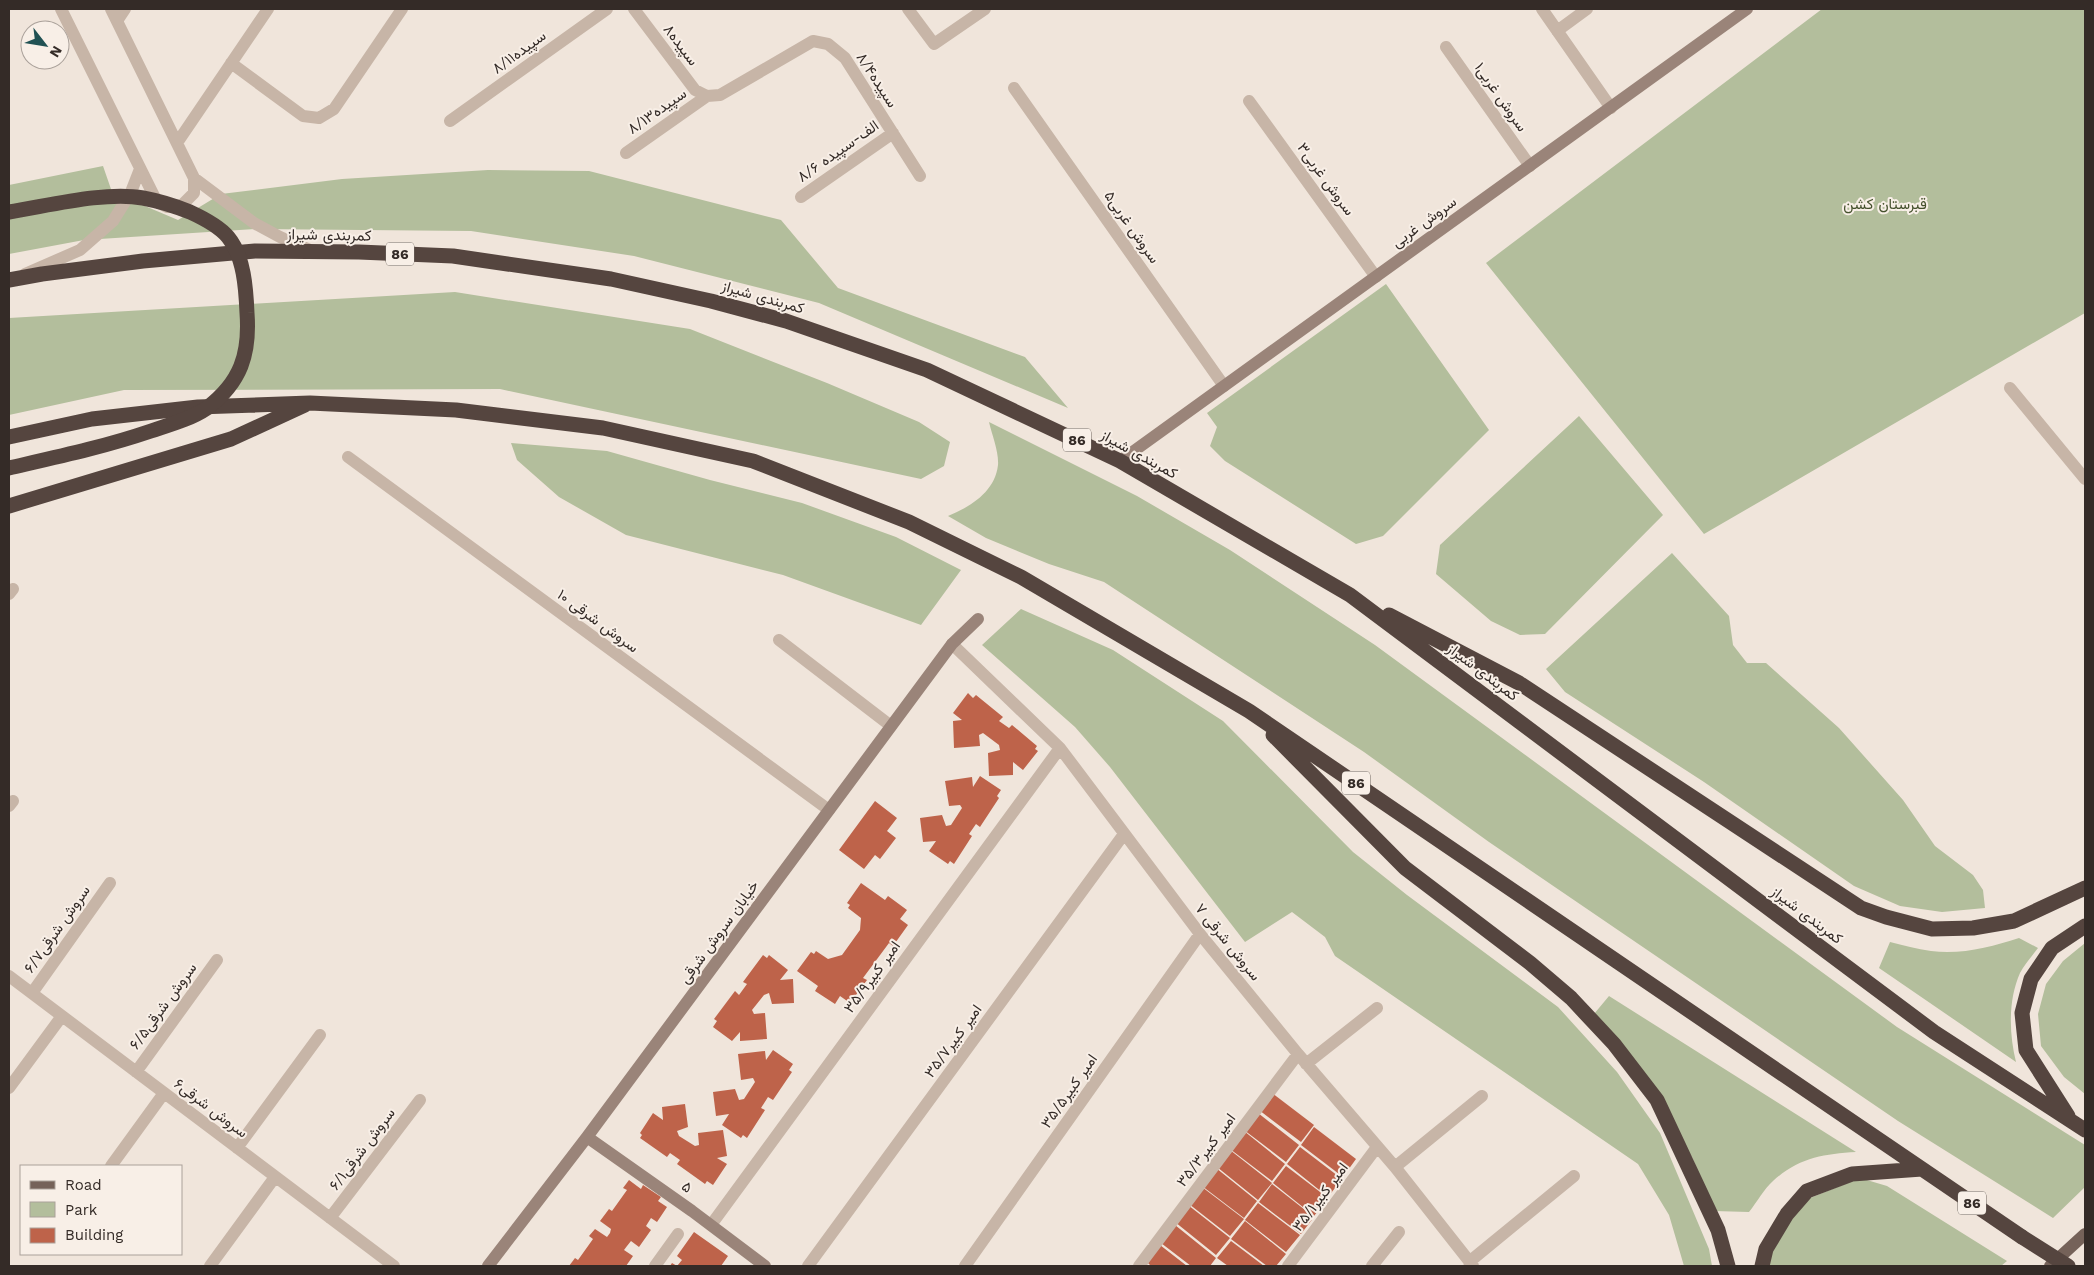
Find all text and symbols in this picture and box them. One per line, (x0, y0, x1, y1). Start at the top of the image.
north arrow (20, 20, 70, 70)
street label: سپیده۸ (659, 21, 702, 70)
street label: سپیده۸/۱۱ (489, 26, 550, 78)
text: N (47, 43, 66, 60)
street label: سپیده۸/۴ (852, 49, 902, 112)
street label: سروش غربی۱ (1470, 59, 1531, 136)
street label: سپیده۸/۱۳ (624, 84, 691, 139)
street label: ۸/۶ الف-سپیده (794, 116, 883, 187)
street label: سروش غربی۳ (1293, 139, 1359, 220)
street label: سروش غربی۵ (1100, 187, 1164, 268)
street label: سروش غربی (1388, 192, 1461, 252)
park label: قبرستان کشن (1843, 195, 1927, 214)
street label: کمربندی شیراز (285, 225, 372, 246)
road number: 86 (386, 242, 414, 266)
street label: کمربندی شیراز (718, 276, 807, 318)
street label: کمربندی شیراز (1096, 425, 1181, 484)
road number: 86 (1063, 428, 1091, 452)
street label: سروش شرقی ۱۰ (553, 586, 642, 657)
street label: کمربندی شیراز (1442, 639, 1523, 706)
road number: 86 (1342, 771, 1370, 794)
street label: خیابان سروش شرقی (676, 877, 763, 988)
street label: سروش شرقی۶/۷ (20, 882, 95, 977)
street label: کمربندی شیراز (1766, 882, 1847, 949)
street label: سروش شرقی ۷ (1191, 900, 1265, 985)
street label: امیر کبیر۳۵/۹ (840, 938, 904, 1016)
street label: سروش شرقی۶/۵ (126, 959, 201, 1053)
street label: امیر کبیر۳۵/۷ (920, 1001, 986, 1081)
street label: امیر کبیر۳۵/۵ (1037, 1051, 1101, 1131)
street label: سروش شرقی۶ (170, 1075, 251, 1142)
street label: سروش شرقی۶/۱ (325, 1104, 400, 1194)
street label: امیر کبیر۳۵/۳ (1173, 1110, 1239, 1190)
street label: امیر کبیر۳۵/۱ (1288, 1159, 1352, 1235)
legend (20, 1165, 182, 1255)
text: Road (65, 1176, 102, 1194)
street label: ۵ (678, 1177, 696, 1197)
road number: 86 (1958, 1192, 1986, 1214)
text: Park (65, 1201, 98, 1219)
text: Building (65, 1226, 123, 1244)

